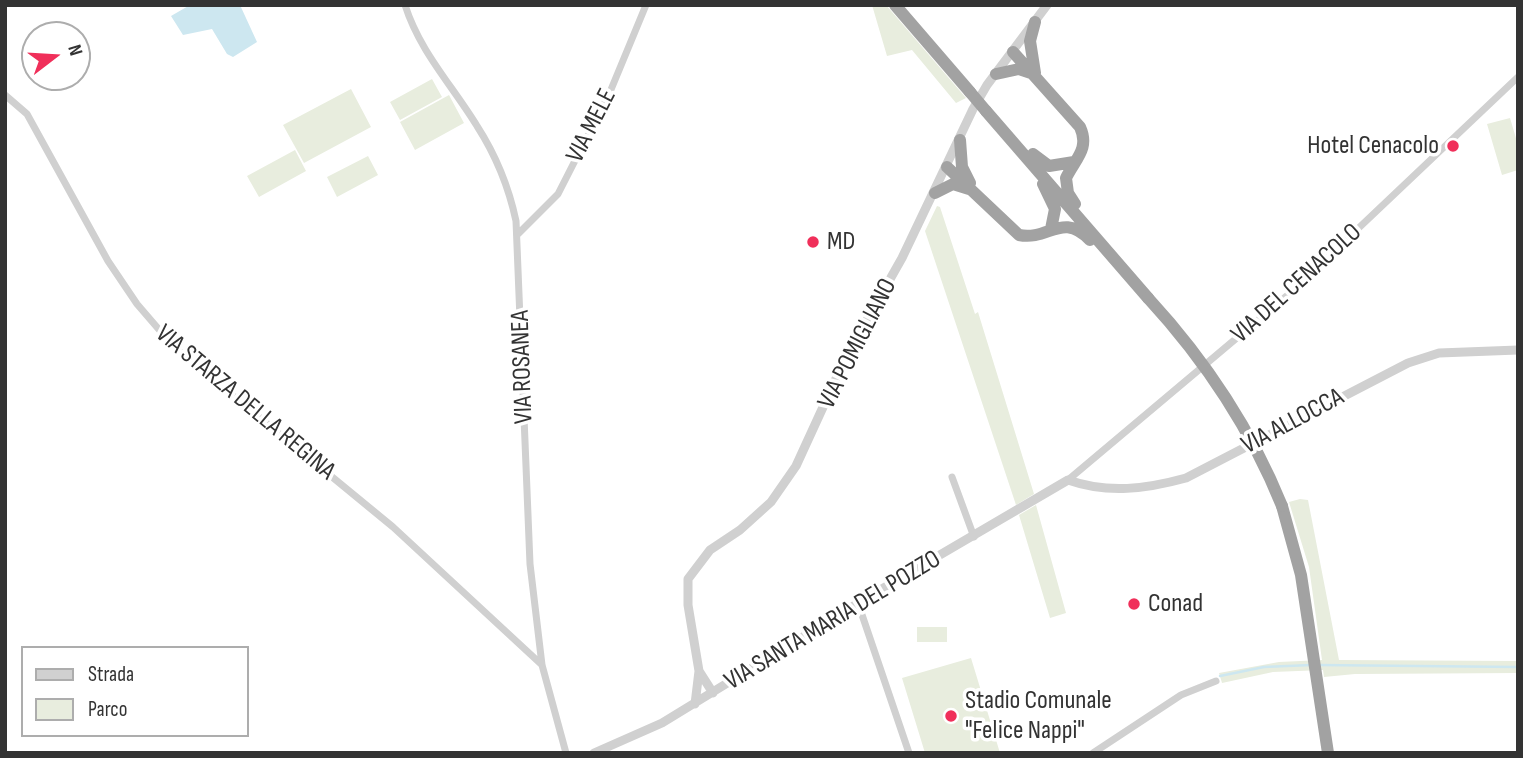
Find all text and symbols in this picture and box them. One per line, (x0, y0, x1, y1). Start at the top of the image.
north arrow (21, 21, 91, 91)
text: N (62, 42, 87, 59)
street label: VIA MELE (560, 84, 624, 168)
place label: Hotel Cenacolo (1307, 130, 1439, 162)
marker: Hotel Cenacolo (1445, 138, 1461, 154)
street label: VIA DEL CENACOLO (1226, 217, 1368, 351)
place label: MD (827, 226, 855, 258)
marker: MD (805, 234, 821, 250)
street label: VIA POMIGLIANO (812, 274, 904, 414)
street label: VIA ROSANEA (505, 310, 541, 424)
street label: VIA STARZA DELLA REGINA (149, 319, 341, 487)
street label: VIA ALLOCCA (1237, 382, 1349, 462)
street label: VIA SANTA MARIA DEL POZZO (719, 544, 947, 698)
place label: Conad (1148, 588, 1203, 620)
marker: Conad (1126, 596, 1142, 612)
legend (21, 646, 248, 737)
text: Strada (88, 662, 134, 687)
place label: Stadio Comunale "Felice Nappi" (965, 685, 1112, 746)
text: Parco (88, 697, 127, 722)
marker: Stadio Comunale "Felice Nappi" (943, 708, 959, 724)

